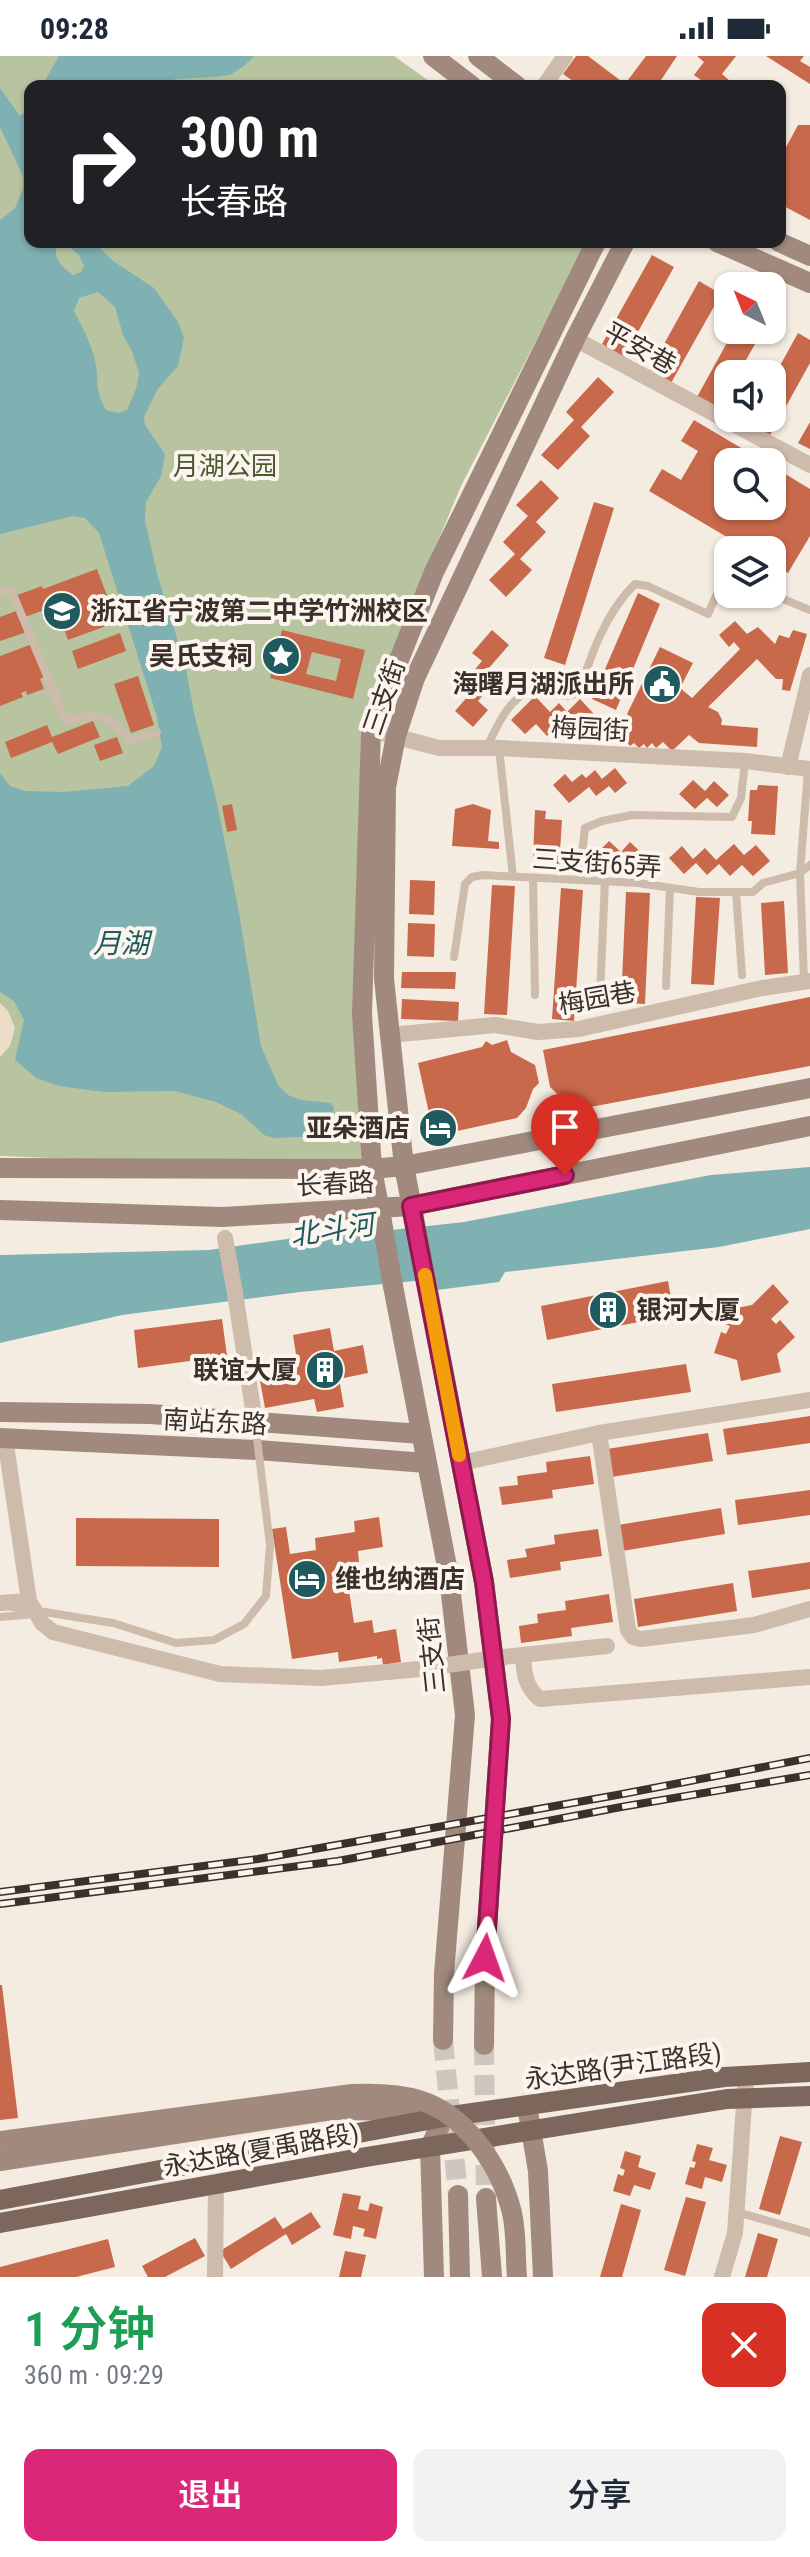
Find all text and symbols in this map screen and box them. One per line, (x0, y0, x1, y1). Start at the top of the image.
text: 09:28 (40, 11, 109, 46)
text: 300 m (180, 105, 319, 171)
icon: right (48, 112, 152, 216)
text: 长春路 (180, 181, 288, 223)
north arrow (714, 272, 786, 344)
map controls (714, 272, 786, 608)
street label: 平安巷 (599, 316, 681, 380)
button: sound (714, 360, 786, 432)
button: search (714, 448, 786, 520)
park label: 月湖公园 (173, 451, 277, 481)
button: layers (714, 536, 786, 608)
school or university icon: 浙江省宁波第二中学竹洲校区 (41, 590, 83, 632)
place label: 浙江省宁波第二中学竹洲校区 (90, 596, 428, 626)
place icon: 吴氏支祠 (260, 635, 302, 677)
place label: 吴氏支祠 (149, 641, 253, 671)
street label: 三支街 (357, 655, 411, 739)
public building icon: 海曙月湖派出所 (641, 663, 683, 705)
place label: 海曙月湖派出所 (452, 669, 634, 699)
street label: 梅园街 (550, 712, 630, 746)
street label: 三支街65弄 (531, 844, 663, 882)
water label: 月湖 (93, 927, 153, 960)
street label: 梅园巷 (556, 976, 638, 1020)
pin (531, 1093, 599, 1175)
icon: arrive (543, 1105, 587, 1149)
hotel icon: 亚朵酒店 (417, 1107, 459, 1149)
place label: 亚朵酒店 (306, 1113, 410, 1143)
street label: 长春路 (295, 1167, 375, 1201)
water label: 北斗河 (288, 1207, 381, 1252)
building icon: 银河大厦 (587, 1289, 629, 1331)
place label: 银河大厦 (636, 1295, 740, 1325)
building icon: 联谊大厦 (304, 1349, 346, 1391)
place label: 联谊大厦 (193, 1355, 297, 1385)
street label: 南站东路 (162, 1404, 268, 1440)
hotel icon: 维也纳酒店 (286, 1558, 328, 1600)
place label: 维也纳酒店 (335, 1564, 465, 1594)
street label: 三支街 (413, 1615, 451, 1695)
position arrow (443, 1916, 527, 2000)
street label: 永达路(尹江路段) (523, 2037, 723, 2095)
street label: 永达路(夏禹路段) (161, 2118, 361, 2182)
text: 1 分钟 (24, 2301, 155, 2358)
button: close (702, 2303, 786, 2387)
text: 360 m · 09:29 (24, 2360, 164, 2390)
button: 退出 (24, 2449, 397, 2541)
button: 分享 (413, 2449, 786, 2541)

